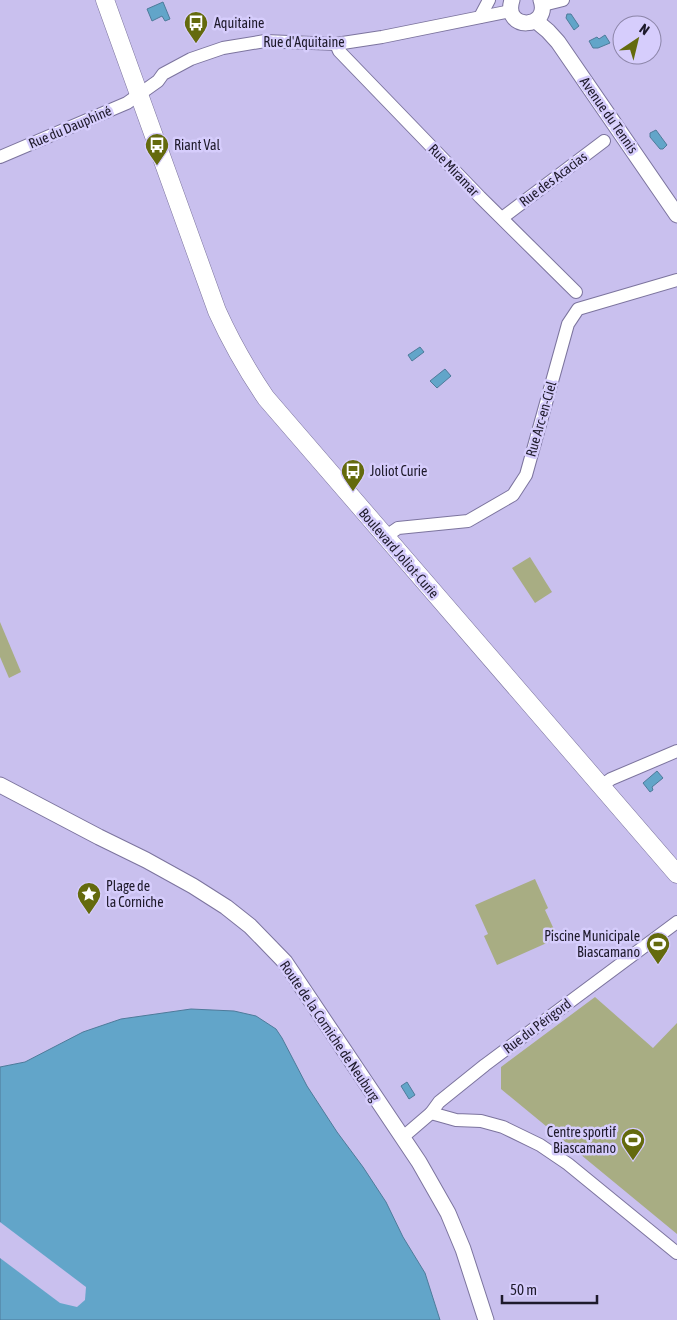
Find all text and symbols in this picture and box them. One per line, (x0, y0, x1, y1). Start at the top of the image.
bus stop icon: Aquitaine (183, 10, 209, 44)
place label: Aquitaine (214, 15, 264, 31)
north arrow (612, 15, 662, 65)
text: N (636, 20, 652, 38)
street label: Rue d'Aquitaine (263, 34, 345, 50)
street label: Avenue du Tennis (577, 74, 641, 156)
street label: Rue du Dauphiné (26, 102, 114, 152)
bus stop icon: Riant Val (144, 132, 170, 166)
place label: Riant Val (174, 137, 220, 153)
street label: Rue Miramar (425, 141, 483, 200)
street label: Rue des Acacias (516, 148, 590, 210)
street label: Rue Arc-en-Ciel (523, 379, 560, 459)
bus stop icon: Joliot Curie (340, 458, 366, 492)
place label: Joliot Curie (370, 463, 427, 479)
street label: Boulevard Joliot-Curie (356, 505, 442, 601)
place label: Plage de la Corniche (106, 878, 163, 910)
place icon: Plage de la Corniche (76, 881, 102, 915)
place label: Piscine Municipale Biascamano (544, 928, 640, 960)
sports icon: Piscine Municipale Biascamano (645, 931, 671, 965)
street label: Route de la Corniche de Neuburg (277, 958, 383, 1104)
street label: Rue du Périgord (500, 995, 574, 1057)
place label: Centre sportif Biascamano (547, 1124, 616, 1156)
sports icon: Centre sportif Biascamano (620, 1127, 646, 1161)
scale bar (502, 1272, 597, 1304)
text: 50 m (510, 1281, 537, 1298)

